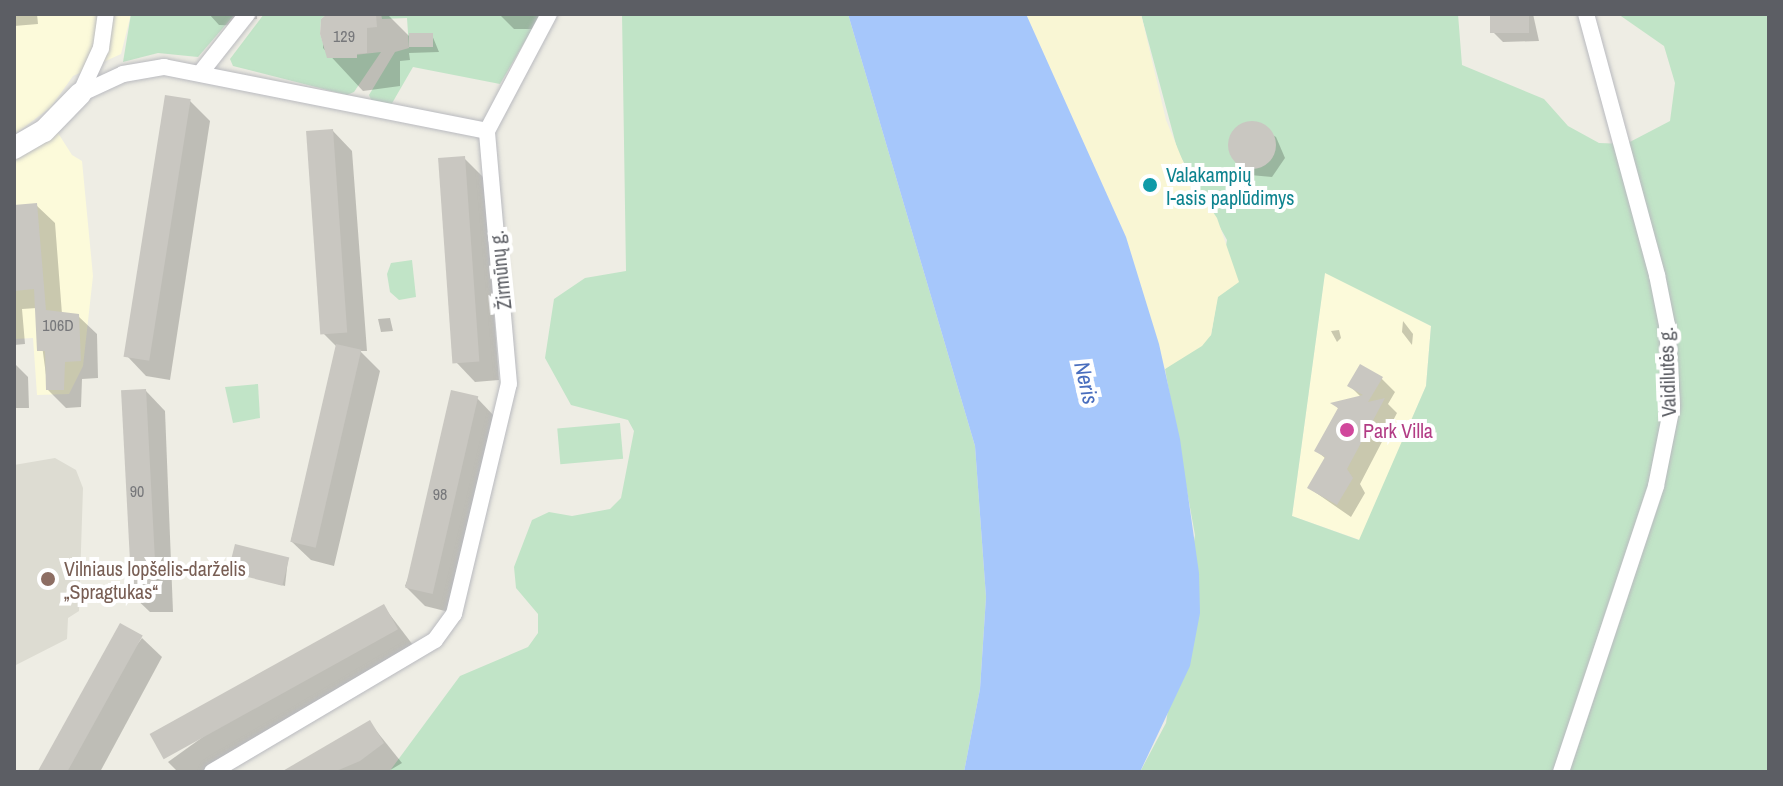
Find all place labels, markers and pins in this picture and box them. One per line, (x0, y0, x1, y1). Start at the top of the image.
place label: Valakampių I-asis paplūdimys (1166, 162, 1295, 209)
marker: Valakampių I-asis paplūdimys (1141, 176, 1159, 194)
place label: Park Villa (1363, 418, 1433, 442)
marker: Park Villa (1338, 421, 1356, 439)
place label: Vilniaus lopšelis-darželis „Spragtukas“ (64, 556, 246, 603)
marker: Vilniaus lopšelis-darželis „Spragtukas“ (39, 570, 57, 588)

